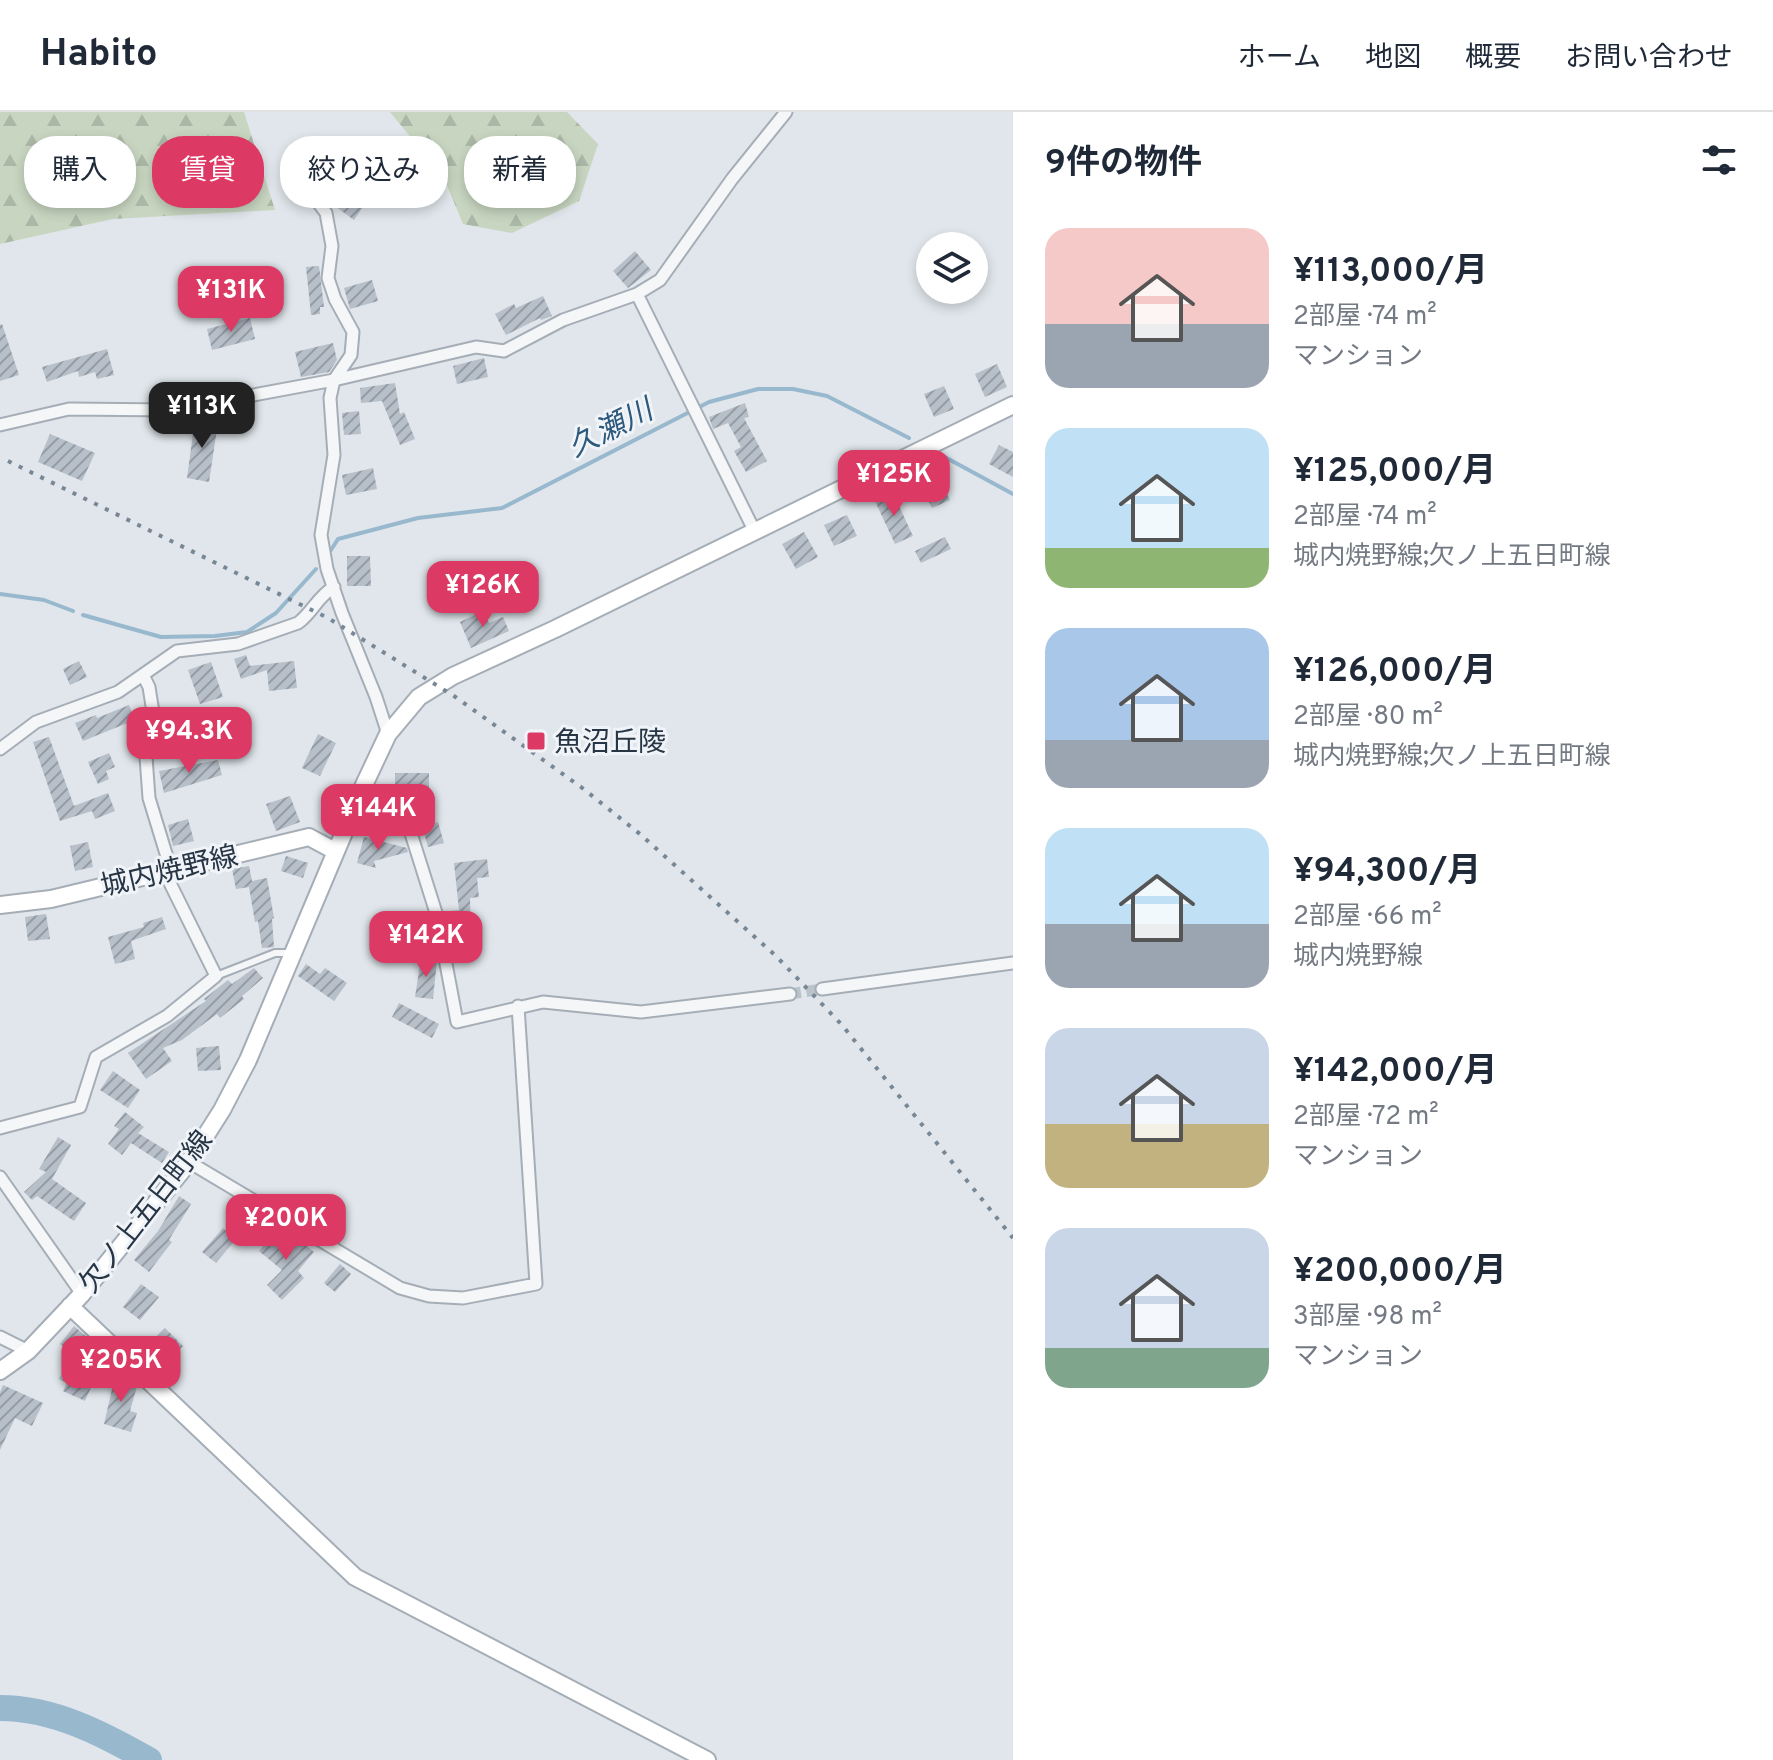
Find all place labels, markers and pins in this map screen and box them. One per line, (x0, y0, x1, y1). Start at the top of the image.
pin: ¥131K (175, 266, 287, 334)
pin: ¥113K (146, 382, 258, 450)
pin: ¥125K (838, 450, 950, 518)
pin: ¥126K (427, 561, 539, 629)
pin: ¥94.3K (124, 707, 254, 775)
place label: 魚沼丘陵 (554, 726, 666, 762)
marker: 魚沼丘陵 (525, 730, 547, 752)
pin: ¥144K (322, 784, 434, 852)
pin: ¥142K (370, 911, 482, 979)
pin: ¥200K (230, 1194, 342, 1262)
pin: ¥205K (65, 1336, 177, 1404)

